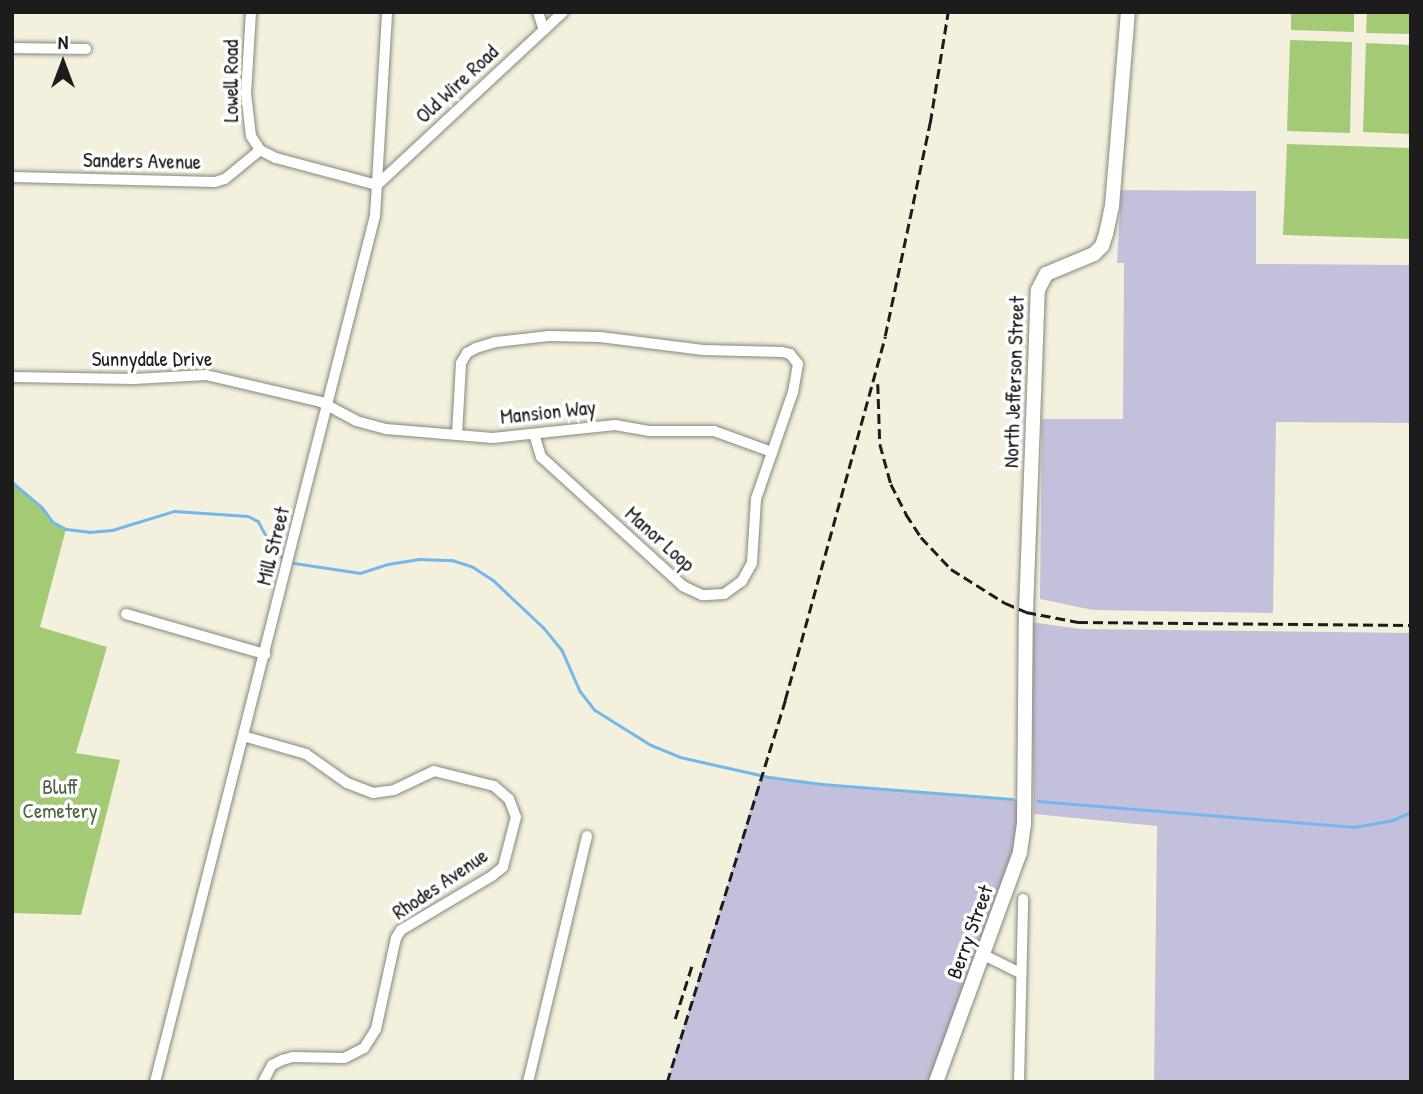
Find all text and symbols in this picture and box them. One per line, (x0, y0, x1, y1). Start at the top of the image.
north arrow (28, 28, 98, 98)
text: N (58, 29, 68, 55)
street label: Old Wire Road (411, 39, 503, 129)
street label: Lowell Road (218, 40, 244, 122)
street label: Sanders Avenue (83, 147, 201, 175)
street label: North Jefferson Street (998, 296, 1030, 468)
street label: Sunnydale Drive (92, 346, 212, 372)
street label: Mansion Way (499, 394, 597, 430)
street label: Manor Loop (620, 501, 700, 577)
street label: Mill Street (251, 504, 295, 588)
park label: Bluff Cemetery (22, 774, 98, 824)
street label: Rhodes Avenue (388, 843, 492, 925)
street label: Berry Street (941, 882, 999, 982)

